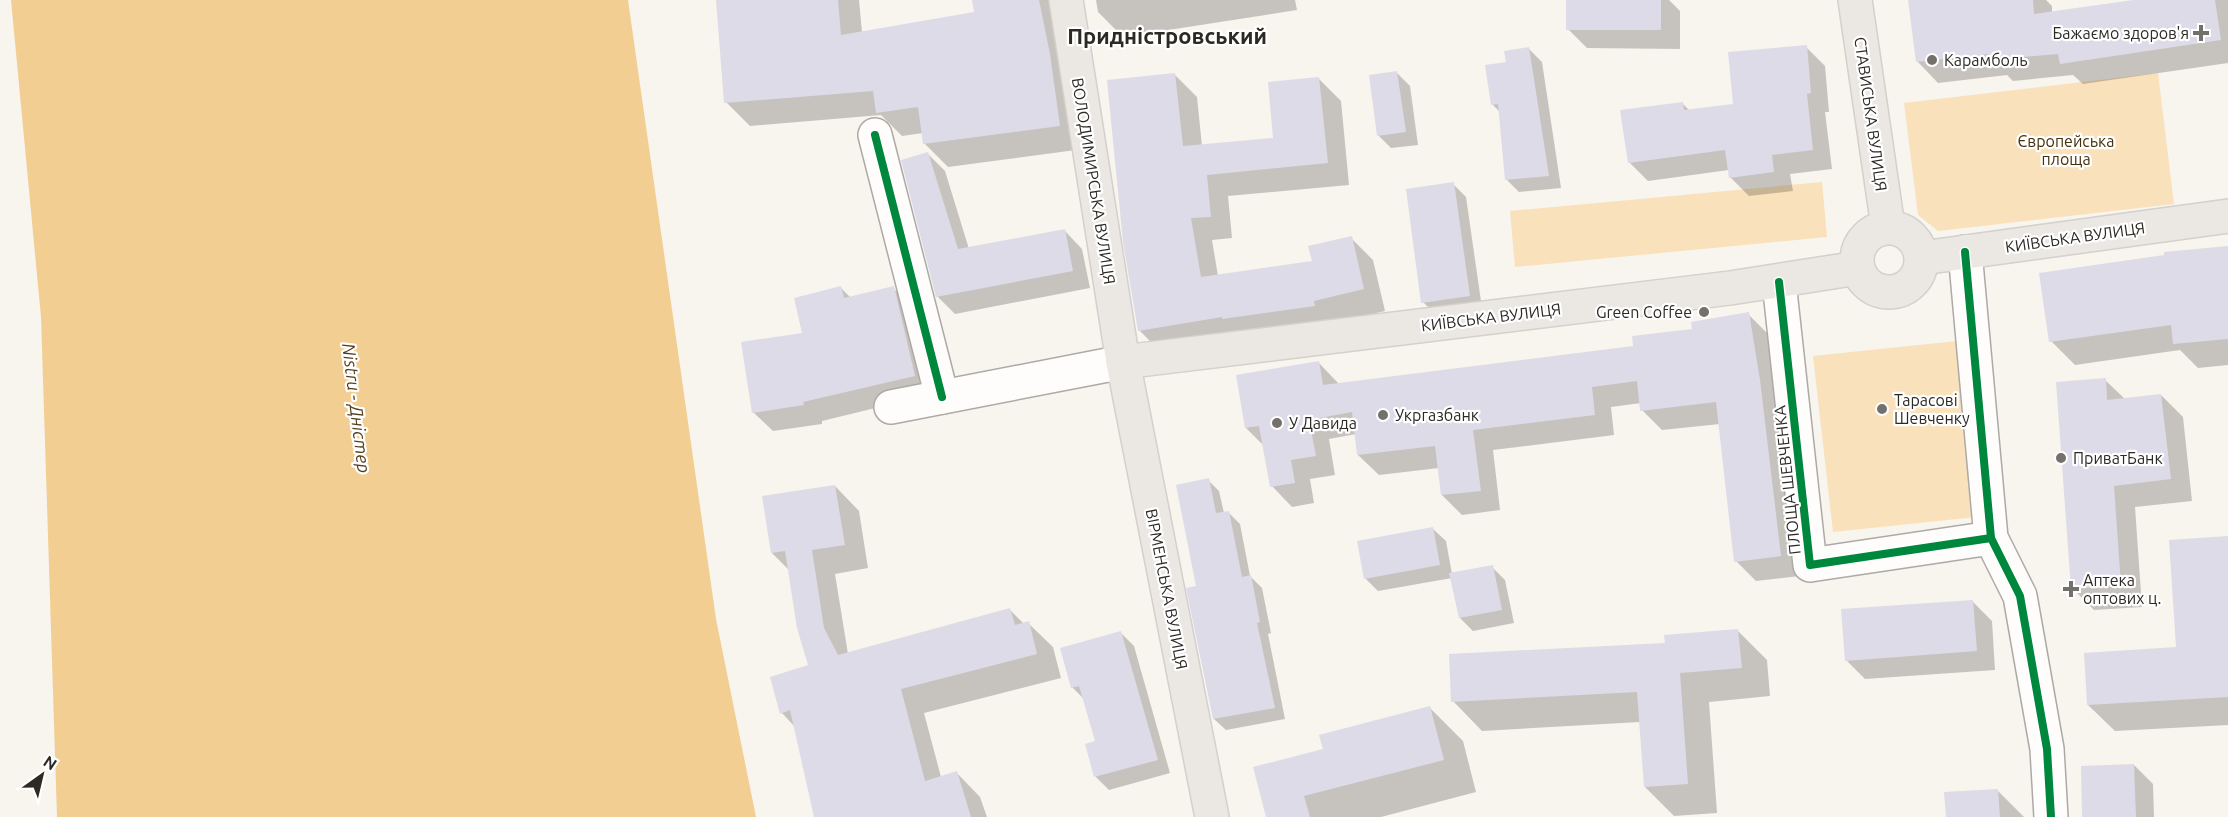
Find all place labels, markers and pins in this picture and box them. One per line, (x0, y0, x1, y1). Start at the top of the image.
place label: Бажаємо здоров'я (2052, 24, 2189, 42)
marker: Бажаємо здоров'я (2194, 26, 2208, 40)
place label: Карамболь (1944, 51, 2028, 69)
marker: Карамболь (1925, 53, 1939, 67)
place label: Green Coffee (1596, 303, 1692, 321)
marker: Green Coffee (1697, 305, 1711, 319)
place label: Тарасові Шевченку (1894, 391, 1970, 427)
marker: Тарасові Шевченку (1875, 402, 1889, 416)
place label: Укргазбанк (1395, 406, 1479, 424)
marker: Укргазбанк (1376, 408, 1390, 422)
place label: У Давида (1289, 414, 1357, 432)
marker: У Давида (1270, 416, 1284, 430)
place label: ПриватБанк (2073, 449, 2163, 467)
marker: ПриватБанк (2054, 451, 2068, 465)
place label: Аптека оптових ц. (2083, 571, 2161, 607)
marker: Аптека оптових ц. (2064, 582, 2078, 596)

